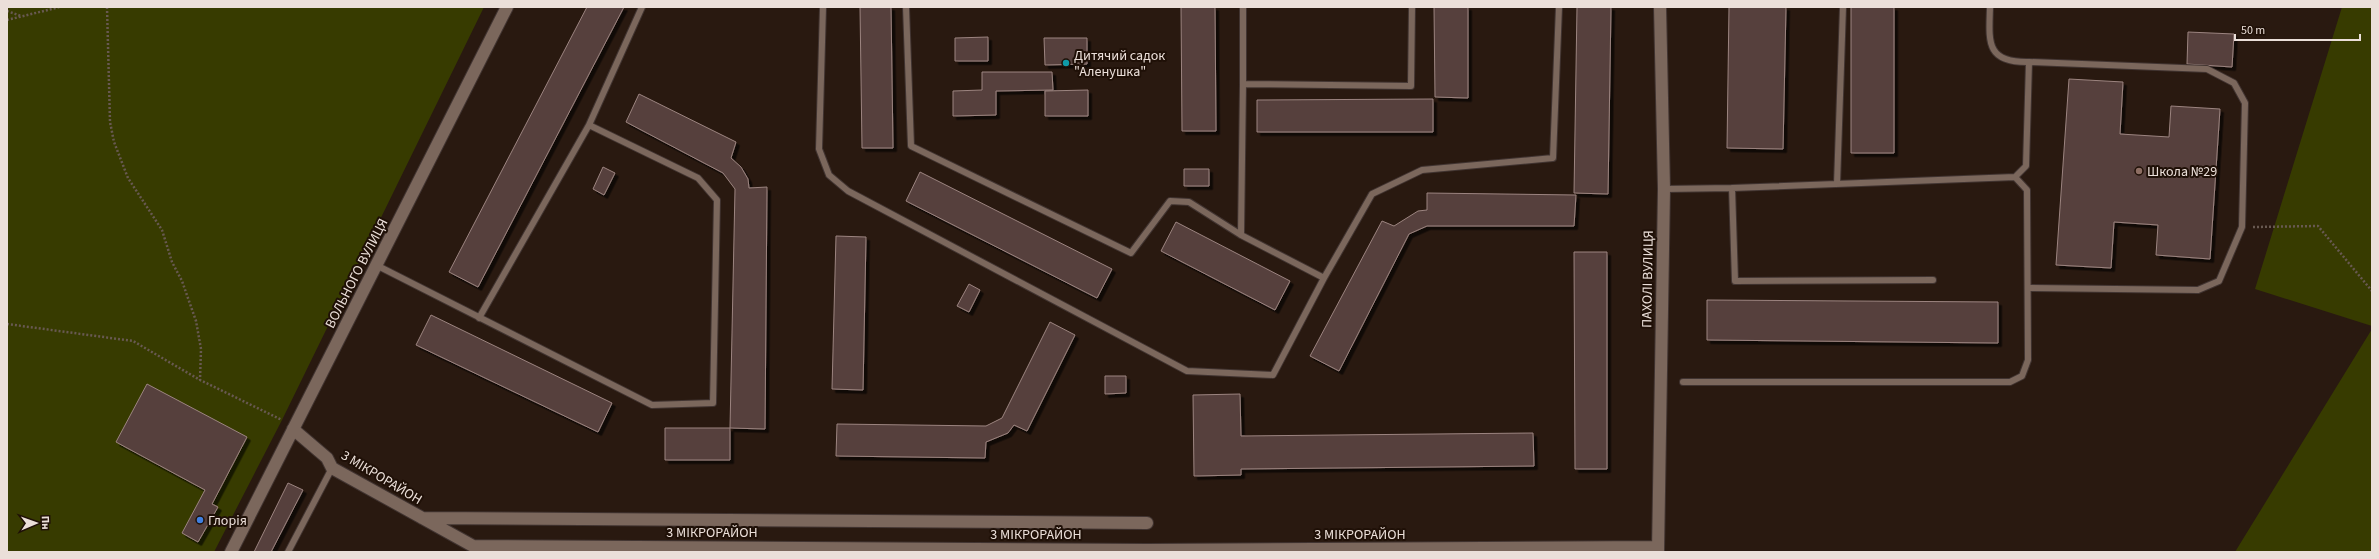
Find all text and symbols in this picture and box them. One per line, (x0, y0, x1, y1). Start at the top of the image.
scale bar (2235, 16, 2360, 42)
text: 50 m (2241, 22, 2265, 39)
place label: Дитячий садок "Аленушка" (1074, 46, 1165, 82)
marker: Дитячий садок "Аленушка" (1061, 58, 1071, 68)
place label: Школа №29 (2147, 162, 2217, 182)
marker: Школа №29 (2134, 166, 2144, 176)
street label: ВОЛЬНОГО ВУЛИЦЯ (321, 215, 393, 332)
street label: ПАХОЛІ ВУЛИЦЯ (1637, 230, 1659, 328)
street label: 3 МІКРОРАЙОН (337, 446, 426, 510)
north arrow (16, 503, 56, 543)
place label: Глорія (208, 511, 247, 531)
marker: Глорія (195, 515, 205, 525)
text: Пн (38, 516, 53, 530)
street label: 3 МІКРОРАЙОН (666, 523, 758, 543)
street label: 3 МІКРОРАЙОН (990, 525, 1082, 545)
street label: 3 МІКРОРАЙОН (1314, 525, 1406, 545)

